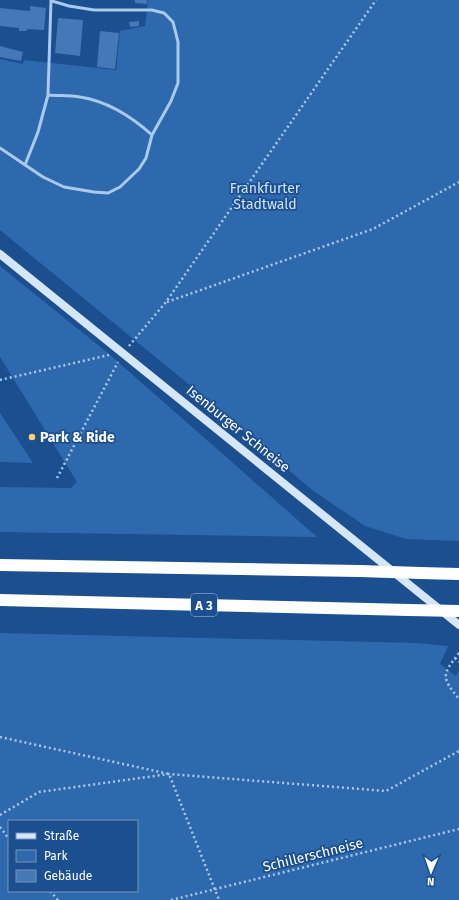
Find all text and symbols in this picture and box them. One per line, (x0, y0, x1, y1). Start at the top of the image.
park label: Frankfurter Stadtwald (230, 180, 301, 213)
street label: Isenburger Schneise (183, 382, 293, 476)
place label: Park & Ride (40, 429, 115, 446)
marker: Park & Ride (27, 432, 37, 442)
road number: A 3 (191, 594, 217, 616)
legend (8, 820, 138, 892)
text: Straße (44, 829, 79, 843)
street label: Schillerschneise (261, 834, 365, 876)
text: Park (44, 849, 68, 863)
north arrow (411, 852, 451, 892)
text: Gebäude (44, 869, 92, 883)
text: N (427, 875, 435, 888)

